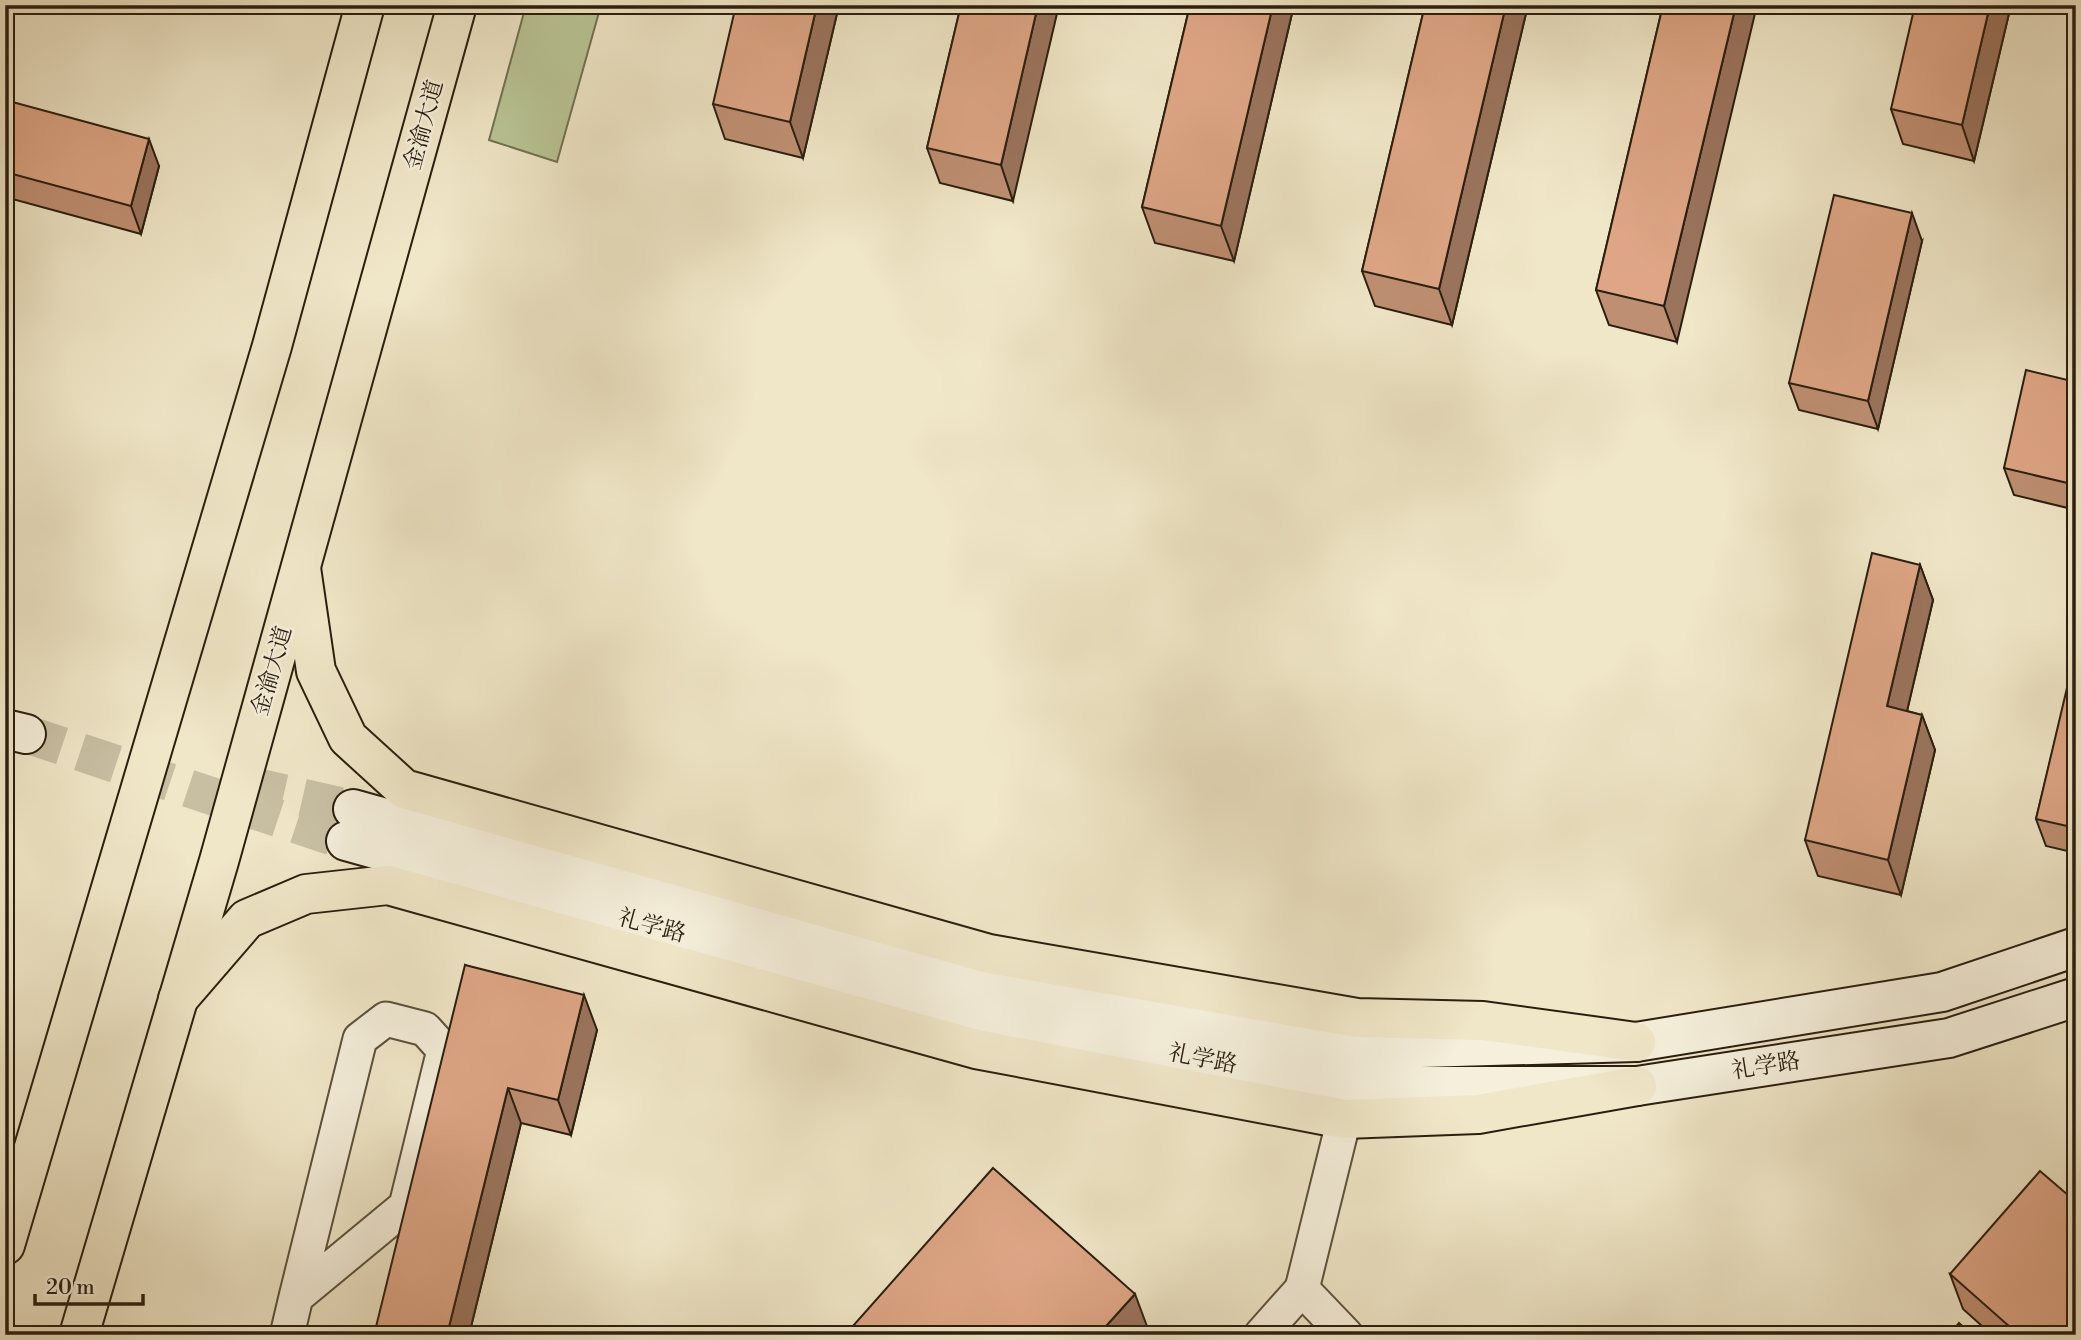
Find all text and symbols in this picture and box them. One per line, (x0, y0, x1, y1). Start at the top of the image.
street label: 金渝大道 (399, 77, 449, 173)
street label: 金渝大道 (246, 623, 298, 719)
street label: 礼学路 (615, 904, 689, 948)
street label: 礼学路 (1166, 1039, 1240, 1079)
street label: 礼学路 (1730, 1047, 1802, 1085)
scale bar (35, 1263, 144, 1307)
text: 20 m (46, 1275, 95, 1301)

